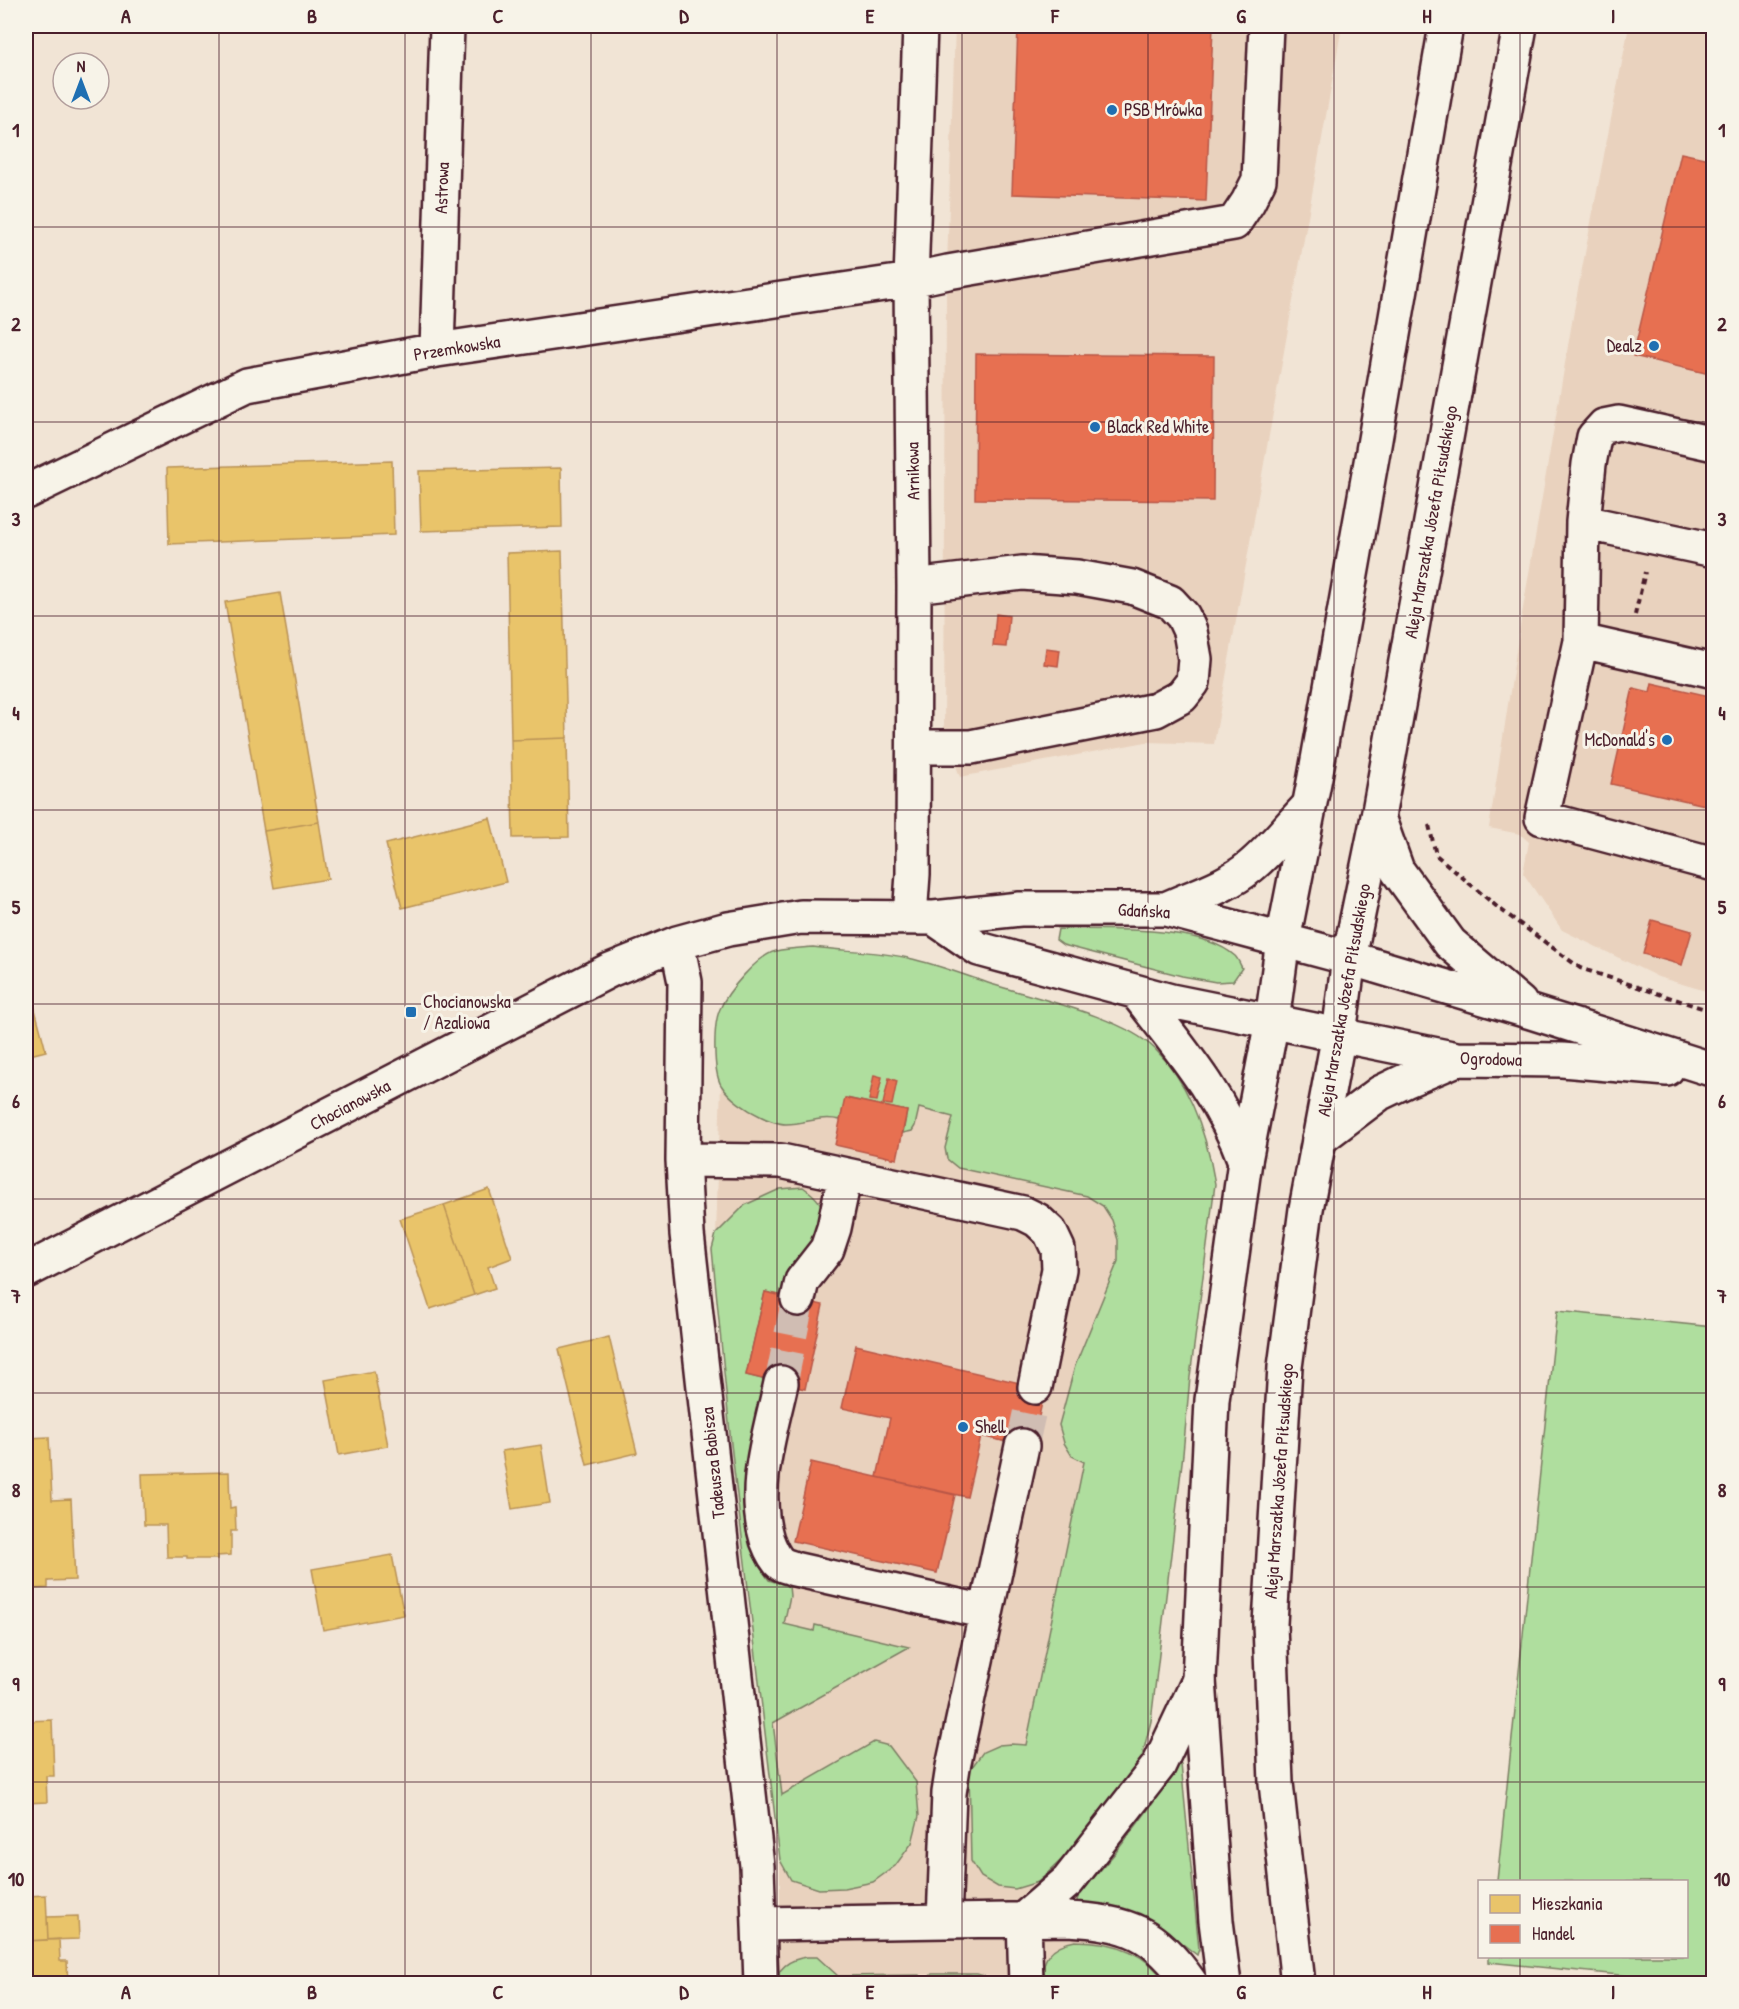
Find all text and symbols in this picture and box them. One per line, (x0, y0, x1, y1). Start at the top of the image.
text: A (121, 2, 131, 29)
text: B (307, 2, 317, 29)
text: C (493, 2, 504, 29)
text: D (679, 2, 689, 29)
text: E (866, 2, 875, 29)
text: F (1050, 2, 1060, 29)
text: G (1236, 2, 1246, 29)
text: H (1422, 2, 1432, 29)
text: I (1611, 2, 1615, 29)
north arrow (51, 51, 111, 111)
text: N (77, 55, 86, 77)
place label: PSB Mrówka (1124, 97, 1202, 122)
marker: PSB Mrówka (1105, 103, 1119, 117)
text: 1 (12, 116, 20, 143)
text: 1 (1718, 116, 1726, 143)
street label: Astrowa (428, 162, 455, 214)
text: 2 (11, 310, 21, 337)
text: 2 (1717, 310, 1727, 337)
street label: Przemkowska (412, 328, 502, 367)
place label: Dealz (1607, 333, 1642, 358)
marker: Dealz (1647, 339, 1661, 353)
street label: Aleja Marszałka Józefa Piłsudskiego (1398, 404, 1463, 640)
place label: Black Red White (1107, 414, 1209, 439)
marker: Black Red White (1088, 420, 1102, 434)
street label: Arnikowa (899, 442, 926, 500)
text: 3 (12, 505, 21, 532)
text: 3 (1718, 505, 1727, 532)
text: 4 (12, 699, 20, 726)
text: 4 (1718, 699, 1726, 726)
place label: McDonald's (1585, 727, 1655, 752)
marker: McDonald's (1660, 733, 1674, 747)
street label: Aleja Marszałka Józefa Piłsudskiego (1311, 882, 1376, 1118)
text: 5 (12, 893, 21, 920)
text: 5 (1718, 893, 1727, 920)
street label: Gdańska (1117, 897, 1171, 924)
place label: Chocianowska / Azaliowa (423, 989, 511, 1035)
marker: Chocianowska / Azaliowa (404, 1005, 418, 1019)
street label: Ogrodowa (1460, 1045, 1522, 1072)
street label: Chocianowska (305, 1073, 394, 1136)
text: 6 (12, 1087, 20, 1114)
text: 6 (1718, 1087, 1726, 1114)
text: 7 (10, 1282, 21, 1309)
text: 7 (1716, 1282, 1727, 1309)
street label: Aleja Marszałka Józefa Piłsudskiego (1258, 1362, 1299, 1600)
street label: Tadeusza Babisza (694, 1406, 731, 1520)
place label: Shell (975, 1414, 1006, 1439)
marker: Shell (956, 1420, 970, 1434)
text: 8 (12, 1476, 21, 1503)
text: 8 (1718, 1476, 1727, 1503)
text: 9 (12, 1670, 20, 1697)
text: 9 (1718, 1670, 1726, 1697)
text: 10 (8, 1865, 24, 1892)
text: 10 (1714, 1865, 1730, 1892)
legend (1478, 1880, 1688, 1958)
text: Mieszkania (1532, 1891, 1602, 1916)
text: Handel (1532, 1921, 1575, 1946)
text: A (121, 1978, 131, 2005)
text: B (307, 1978, 317, 2005)
text: C (493, 1978, 504, 2005)
text: D (679, 1978, 689, 2005)
text: E (866, 1978, 875, 2005)
text: F (1050, 1978, 1060, 2005)
text: G (1236, 1978, 1246, 2005)
text: H (1422, 1978, 1432, 2005)
text: I (1611, 1978, 1615, 2005)

